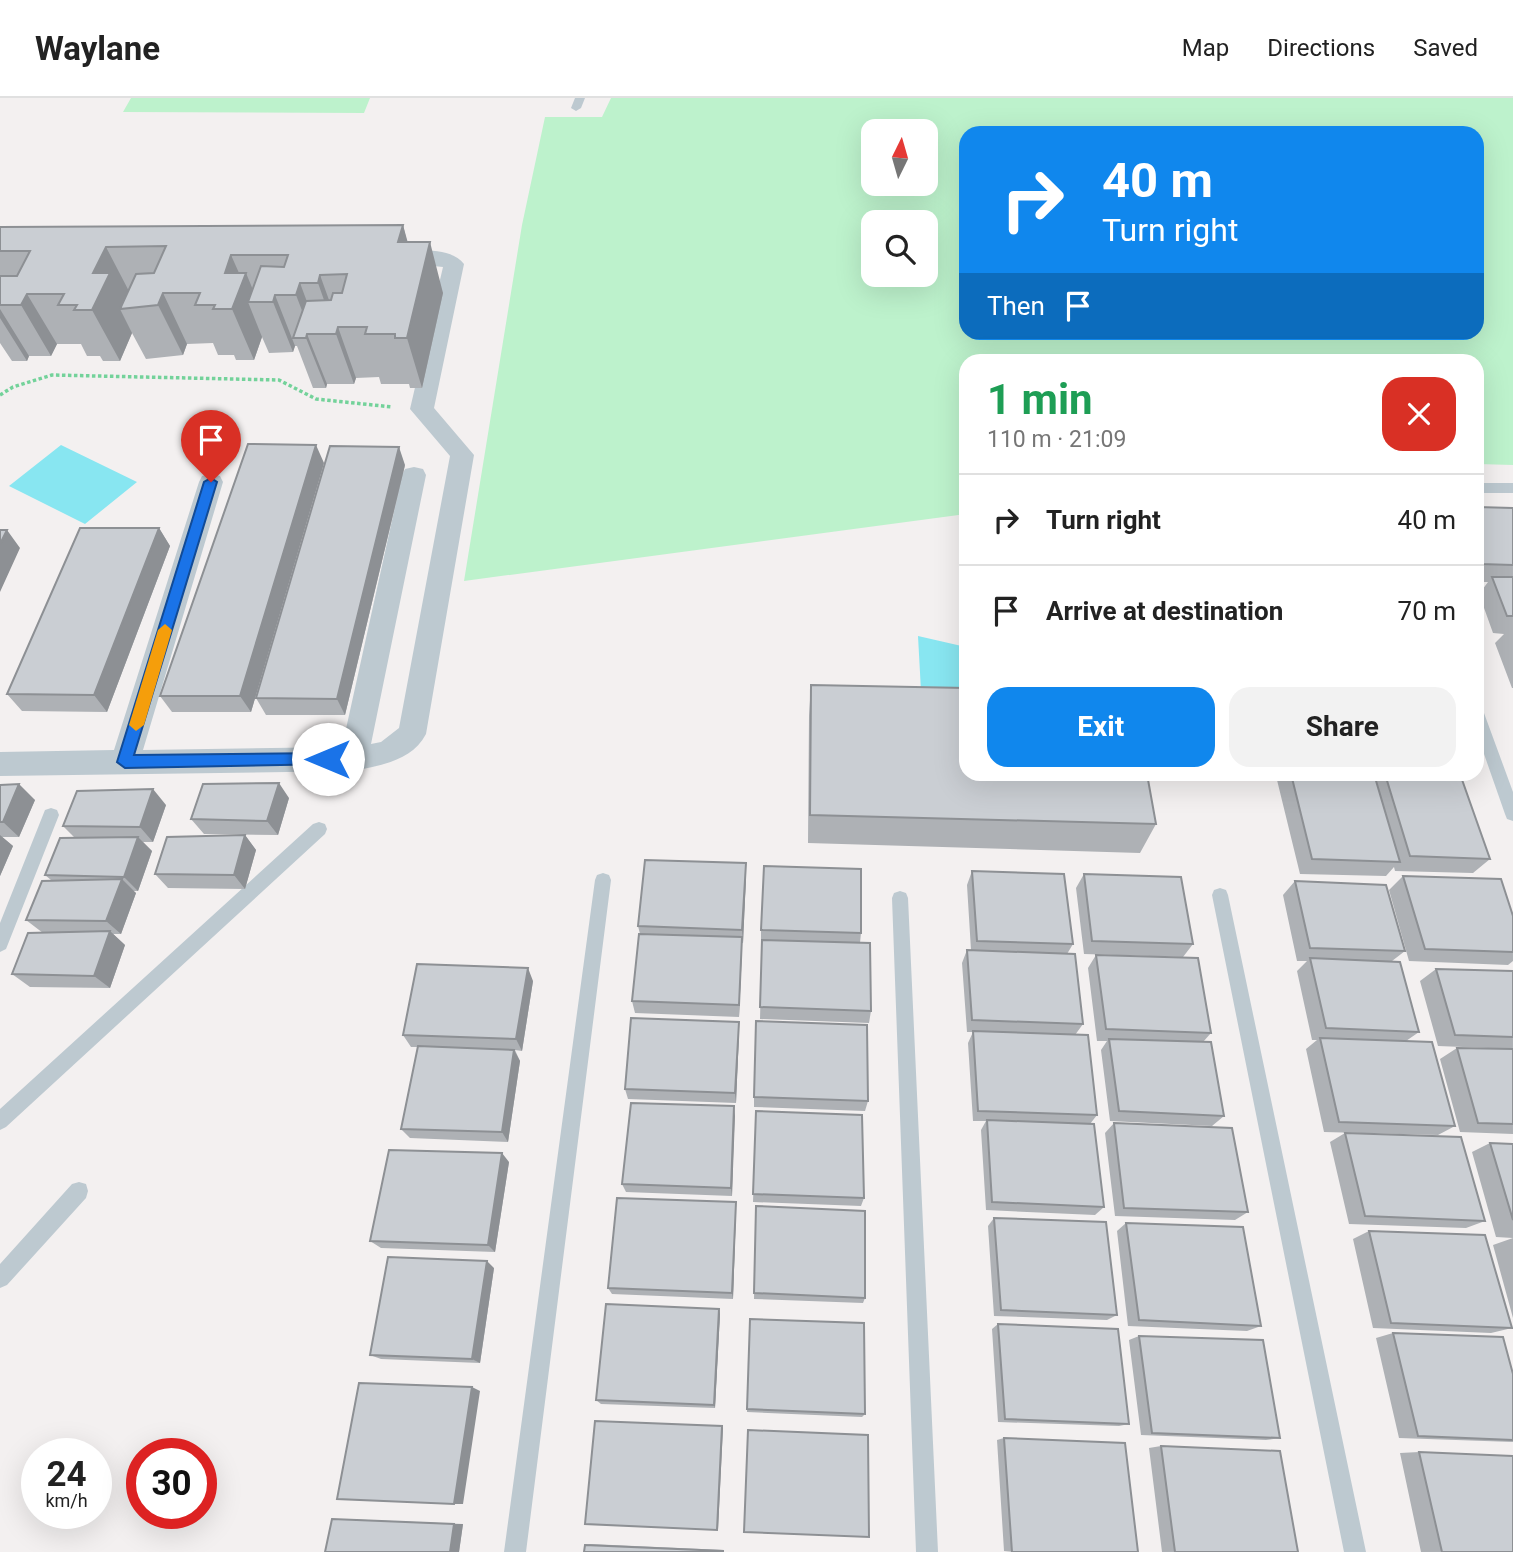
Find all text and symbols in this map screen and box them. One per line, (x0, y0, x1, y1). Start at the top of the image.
text: Waylane (35, 29, 160, 68)
text: Map (1182, 34, 1229, 62)
text: Directions (1267, 34, 1375, 62)
text: Saved (1413, 34, 1478, 62)
north arrow (861, 119, 938, 196)
map controls (861, 119, 938, 287)
text: 40 m (1102, 152, 1213, 209)
icon: right (987, 154, 1078, 245)
button: search (861, 210, 938, 287)
text: Turn right (1102, 211, 1238, 249)
icon: arrive (1059, 287, 1097, 325)
text: Then (987, 291, 1045, 321)
text: 1 min (987, 375, 1093, 424)
button: close (1382, 377, 1456, 451)
pin (181, 410, 241, 482)
icon: arrive (192, 421, 230, 459)
text: 110 m · 21:09 (987, 426, 1126, 453)
icon: right (987, 501, 1025, 539)
text: Turn right (1046, 505, 1161, 535)
text: 40 m (1398, 505, 1456, 535)
icon: arrive (987, 592, 1025, 630)
text: Arrive at destination (1046, 596, 1283, 626)
text: 70 m (1398, 596, 1456, 626)
button: Exit (987, 687, 1215, 767)
button: Share (1229, 687, 1456, 767)
position arrow (291, 722, 365, 796)
speed limit sign: 30 (126, 1438, 217, 1529)
text: 24 (46, 1454, 87, 1495)
text: km/h (45, 1490, 88, 1511)

